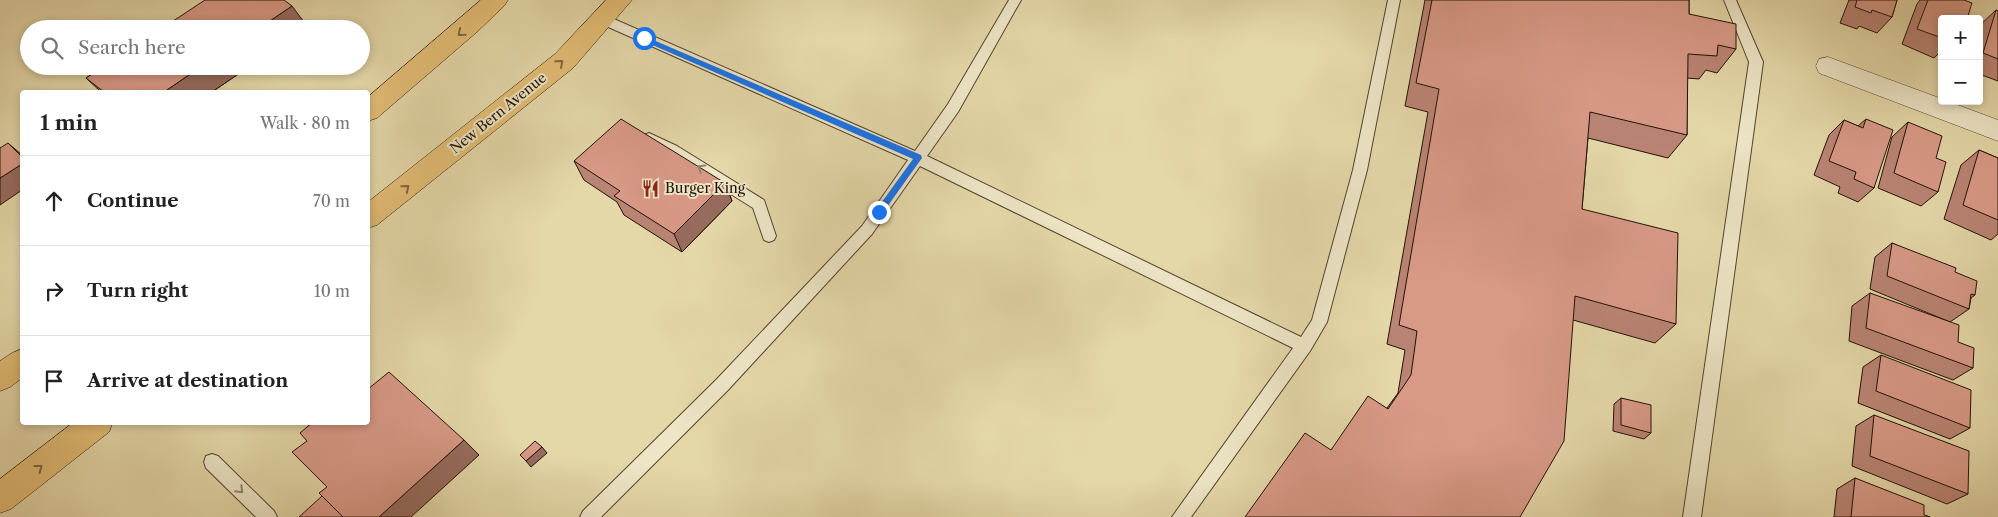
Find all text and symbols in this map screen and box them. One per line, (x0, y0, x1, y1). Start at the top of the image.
map controls (1938, 15, 1983, 105)
button: + (1938, 15, 1983, 60)
search box (20, 20, 370, 75)
route start (633, 27, 656, 50)
one-way arrow (457, 28, 466, 37)
icon: search (38, 34, 66, 62)
text: Search here (78, 36, 186, 59)
one-way arrow (554, 60, 563, 69)
button: − (1938, 60, 1983, 105)
street label: New Bern Avenue (446, 68, 550, 157)
text: 1 min (40, 110, 98, 135)
text: Walk · 80 m (260, 113, 350, 133)
one-way arrow (698, 165, 707, 174)
restaurant icon: Burger King (641, 178, 661, 198)
place label: Burger King (665, 179, 746, 197)
one-way arrow (400, 185, 409, 193)
icon: ahead (40, 187, 68, 215)
text: Continue (87, 189, 179, 212)
text: 70 m (313, 191, 350, 211)
route end (868, 201, 891, 224)
icon: right (40, 277, 68, 305)
text: Turn right (87, 279, 188, 302)
text: 10 m (314, 281, 350, 301)
icon: arrive (40, 367, 68, 395)
text: Arrive at destination (87, 369, 288, 392)
one-way arrow (33, 465, 43, 474)
one-way arrow (235, 484, 244, 493)

